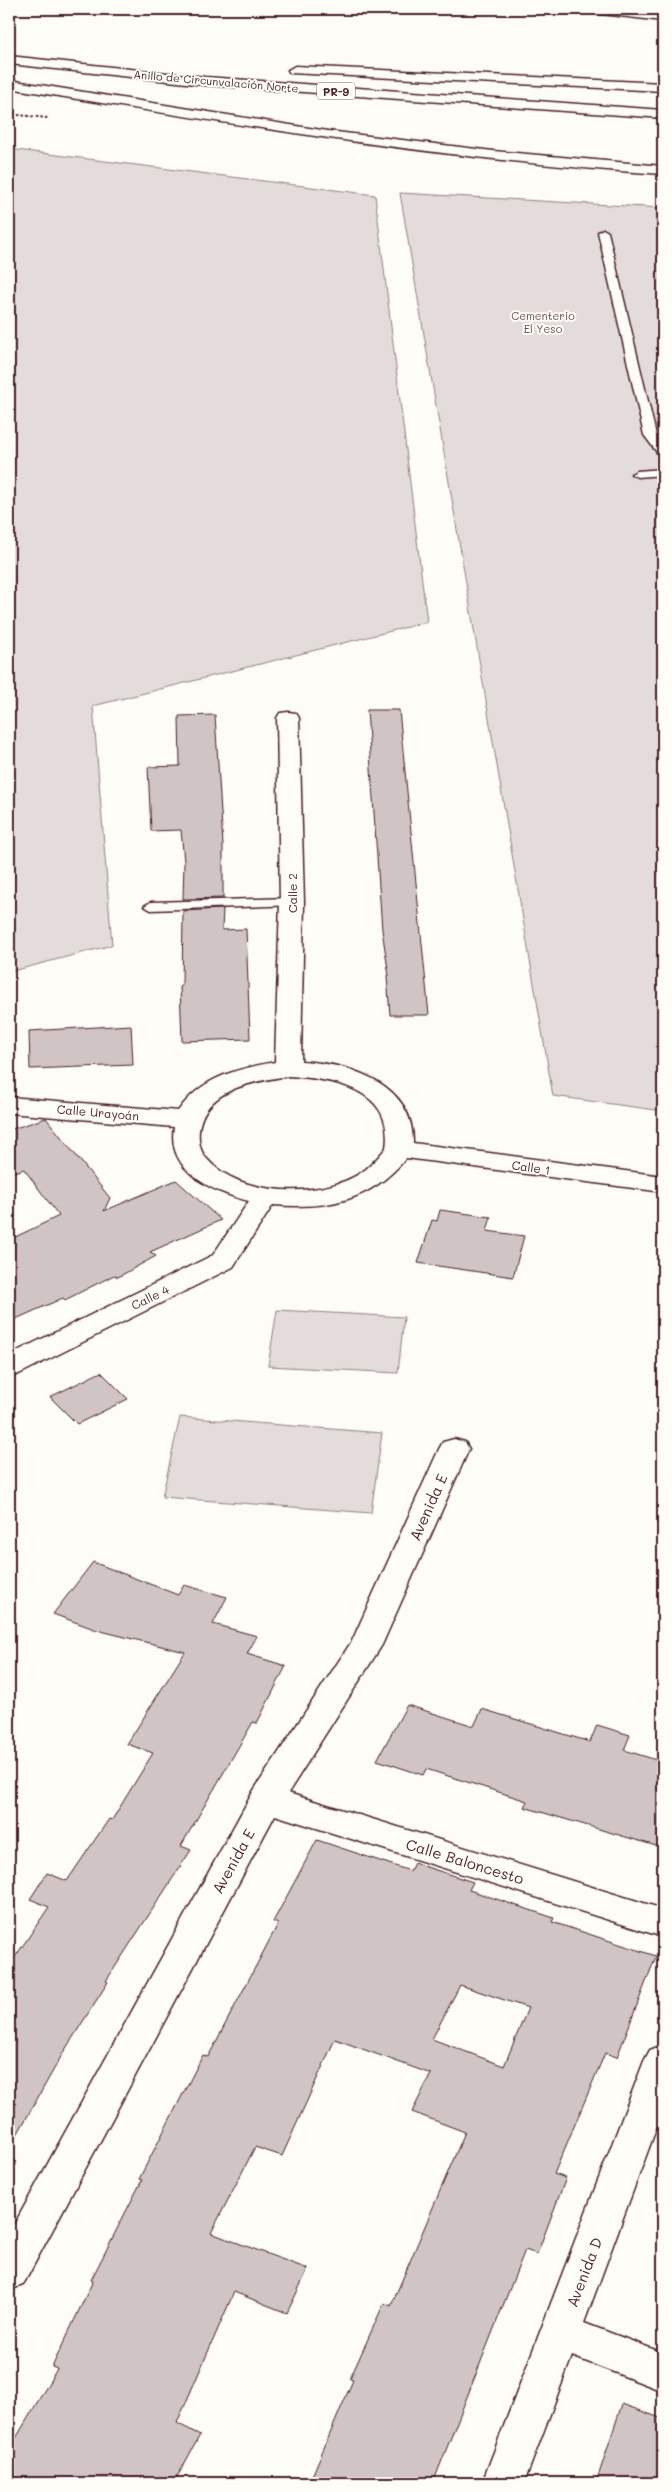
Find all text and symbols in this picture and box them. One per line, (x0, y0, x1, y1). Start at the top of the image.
street label: Anillo de Circunvalación Norte (133, 66, 299, 96)
road number: PR-9 (317, 82, 355, 100)
park label: Cementerio El Yeso (511, 308, 575, 336)
street label: Calle 2 (284, 873, 300, 913)
street label: Calle Urayoán (56, 1100, 140, 1124)
street label: Calle 1 (511, 1156, 551, 1178)
street label: Calle 4 (128, 1281, 172, 1313)
street label: Avenida E (404, 1470, 452, 1544)
street label: Avenida E (207, 1825, 259, 1897)
street label: Calle Baloncesto (404, 1834, 526, 1888)
street label: Avenida D (562, 2234, 606, 2310)

